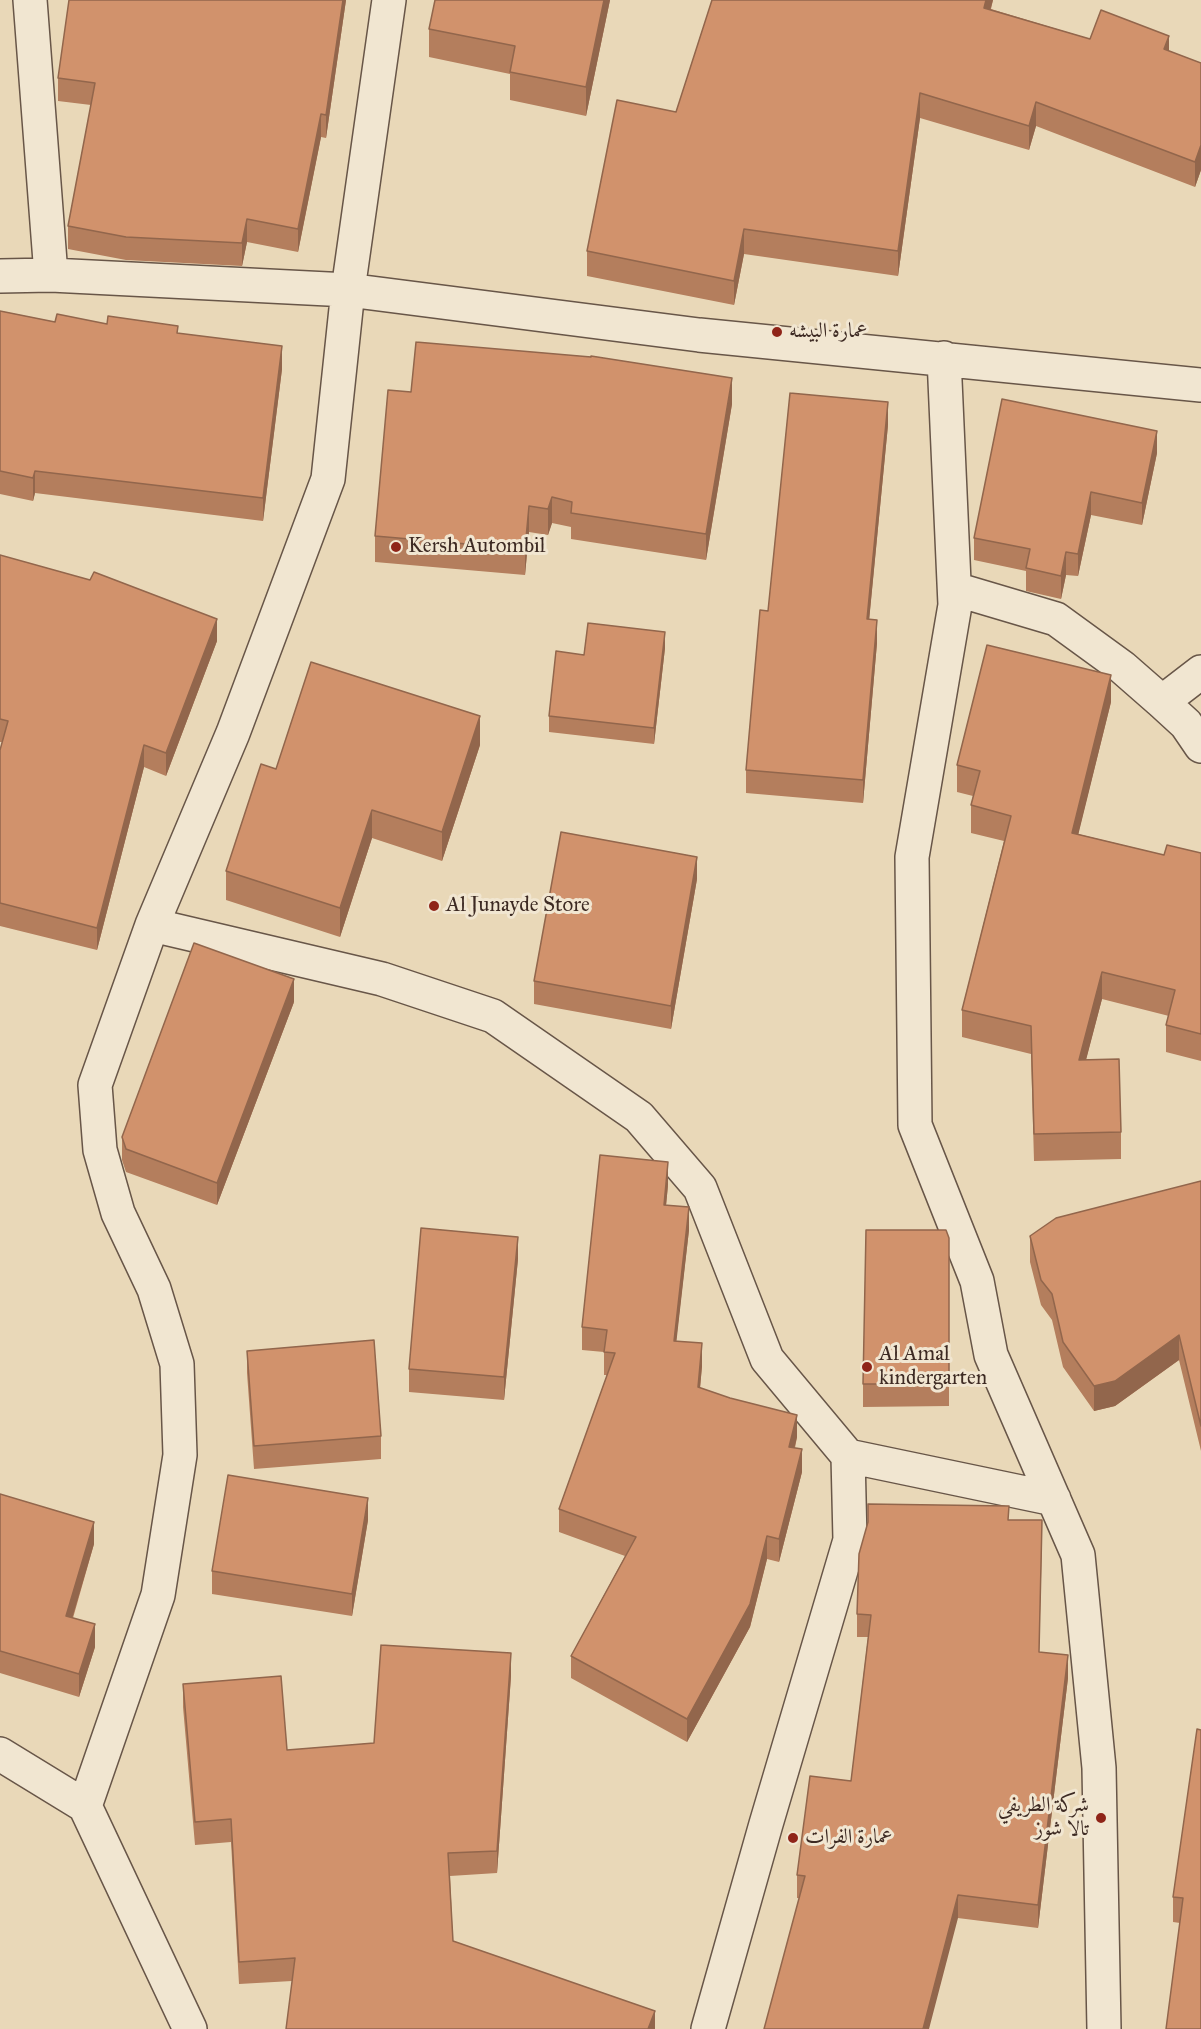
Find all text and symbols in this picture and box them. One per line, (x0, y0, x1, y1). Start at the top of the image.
place label: عمارة البيشه (789, 319, 868, 345)
marker: عمارة البيشه (770, 325, 784, 339)
place label: Kersh Autombil (408, 534, 545, 560)
marker: Kersh Autombil (389, 540, 403, 554)
place label: Al Junayde Store (446, 893, 590, 919)
marker: Al Junayde Store (427, 899, 441, 913)
place label: Al Amal kindergarten (879, 1342, 987, 1392)
marker: Al Amal kindergarten (860, 1360, 874, 1374)
place label: شركة الطريفي تالا شوز (998, 1793, 1089, 1843)
marker: شركة الطريفي تالا شوز (1094, 1811, 1108, 1825)
place label: عمارة الفرات (805, 1825, 893, 1851)
marker: عمارة الفرات (786, 1831, 800, 1845)

